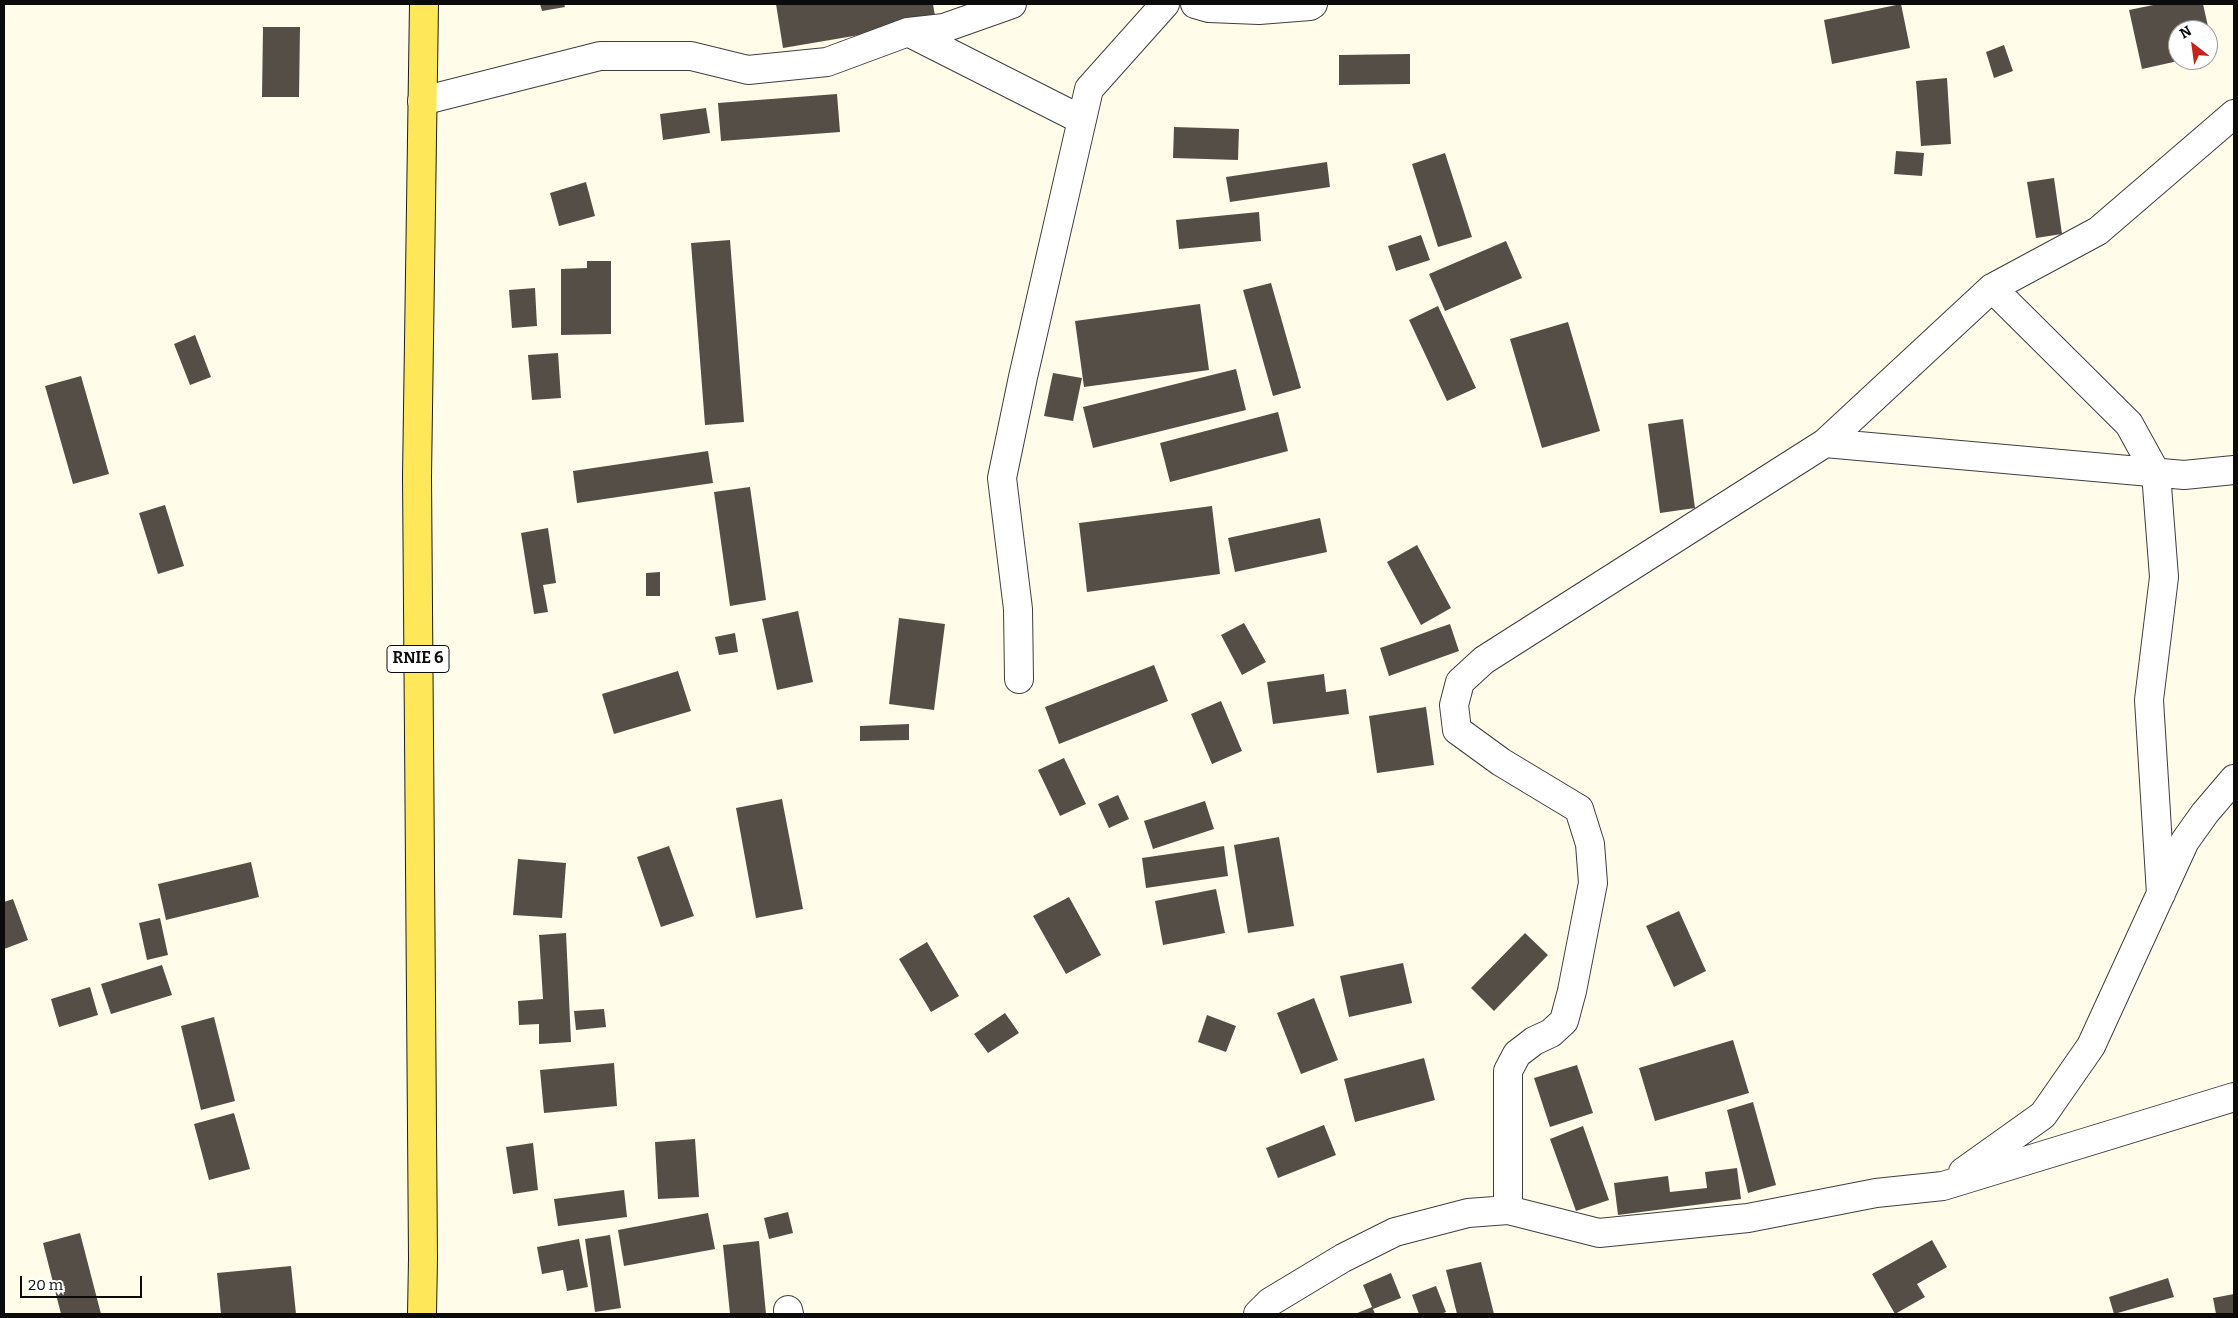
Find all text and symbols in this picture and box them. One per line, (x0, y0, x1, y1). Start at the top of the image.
north arrow (2168, 20, 2218, 70)
text: N (2177, 22, 2195, 43)
road number: RNIE 6 (387, 646, 449, 672)
scale bar (22, 1266, 145, 1298)
text: 20 m (28, 1276, 63, 1294)

